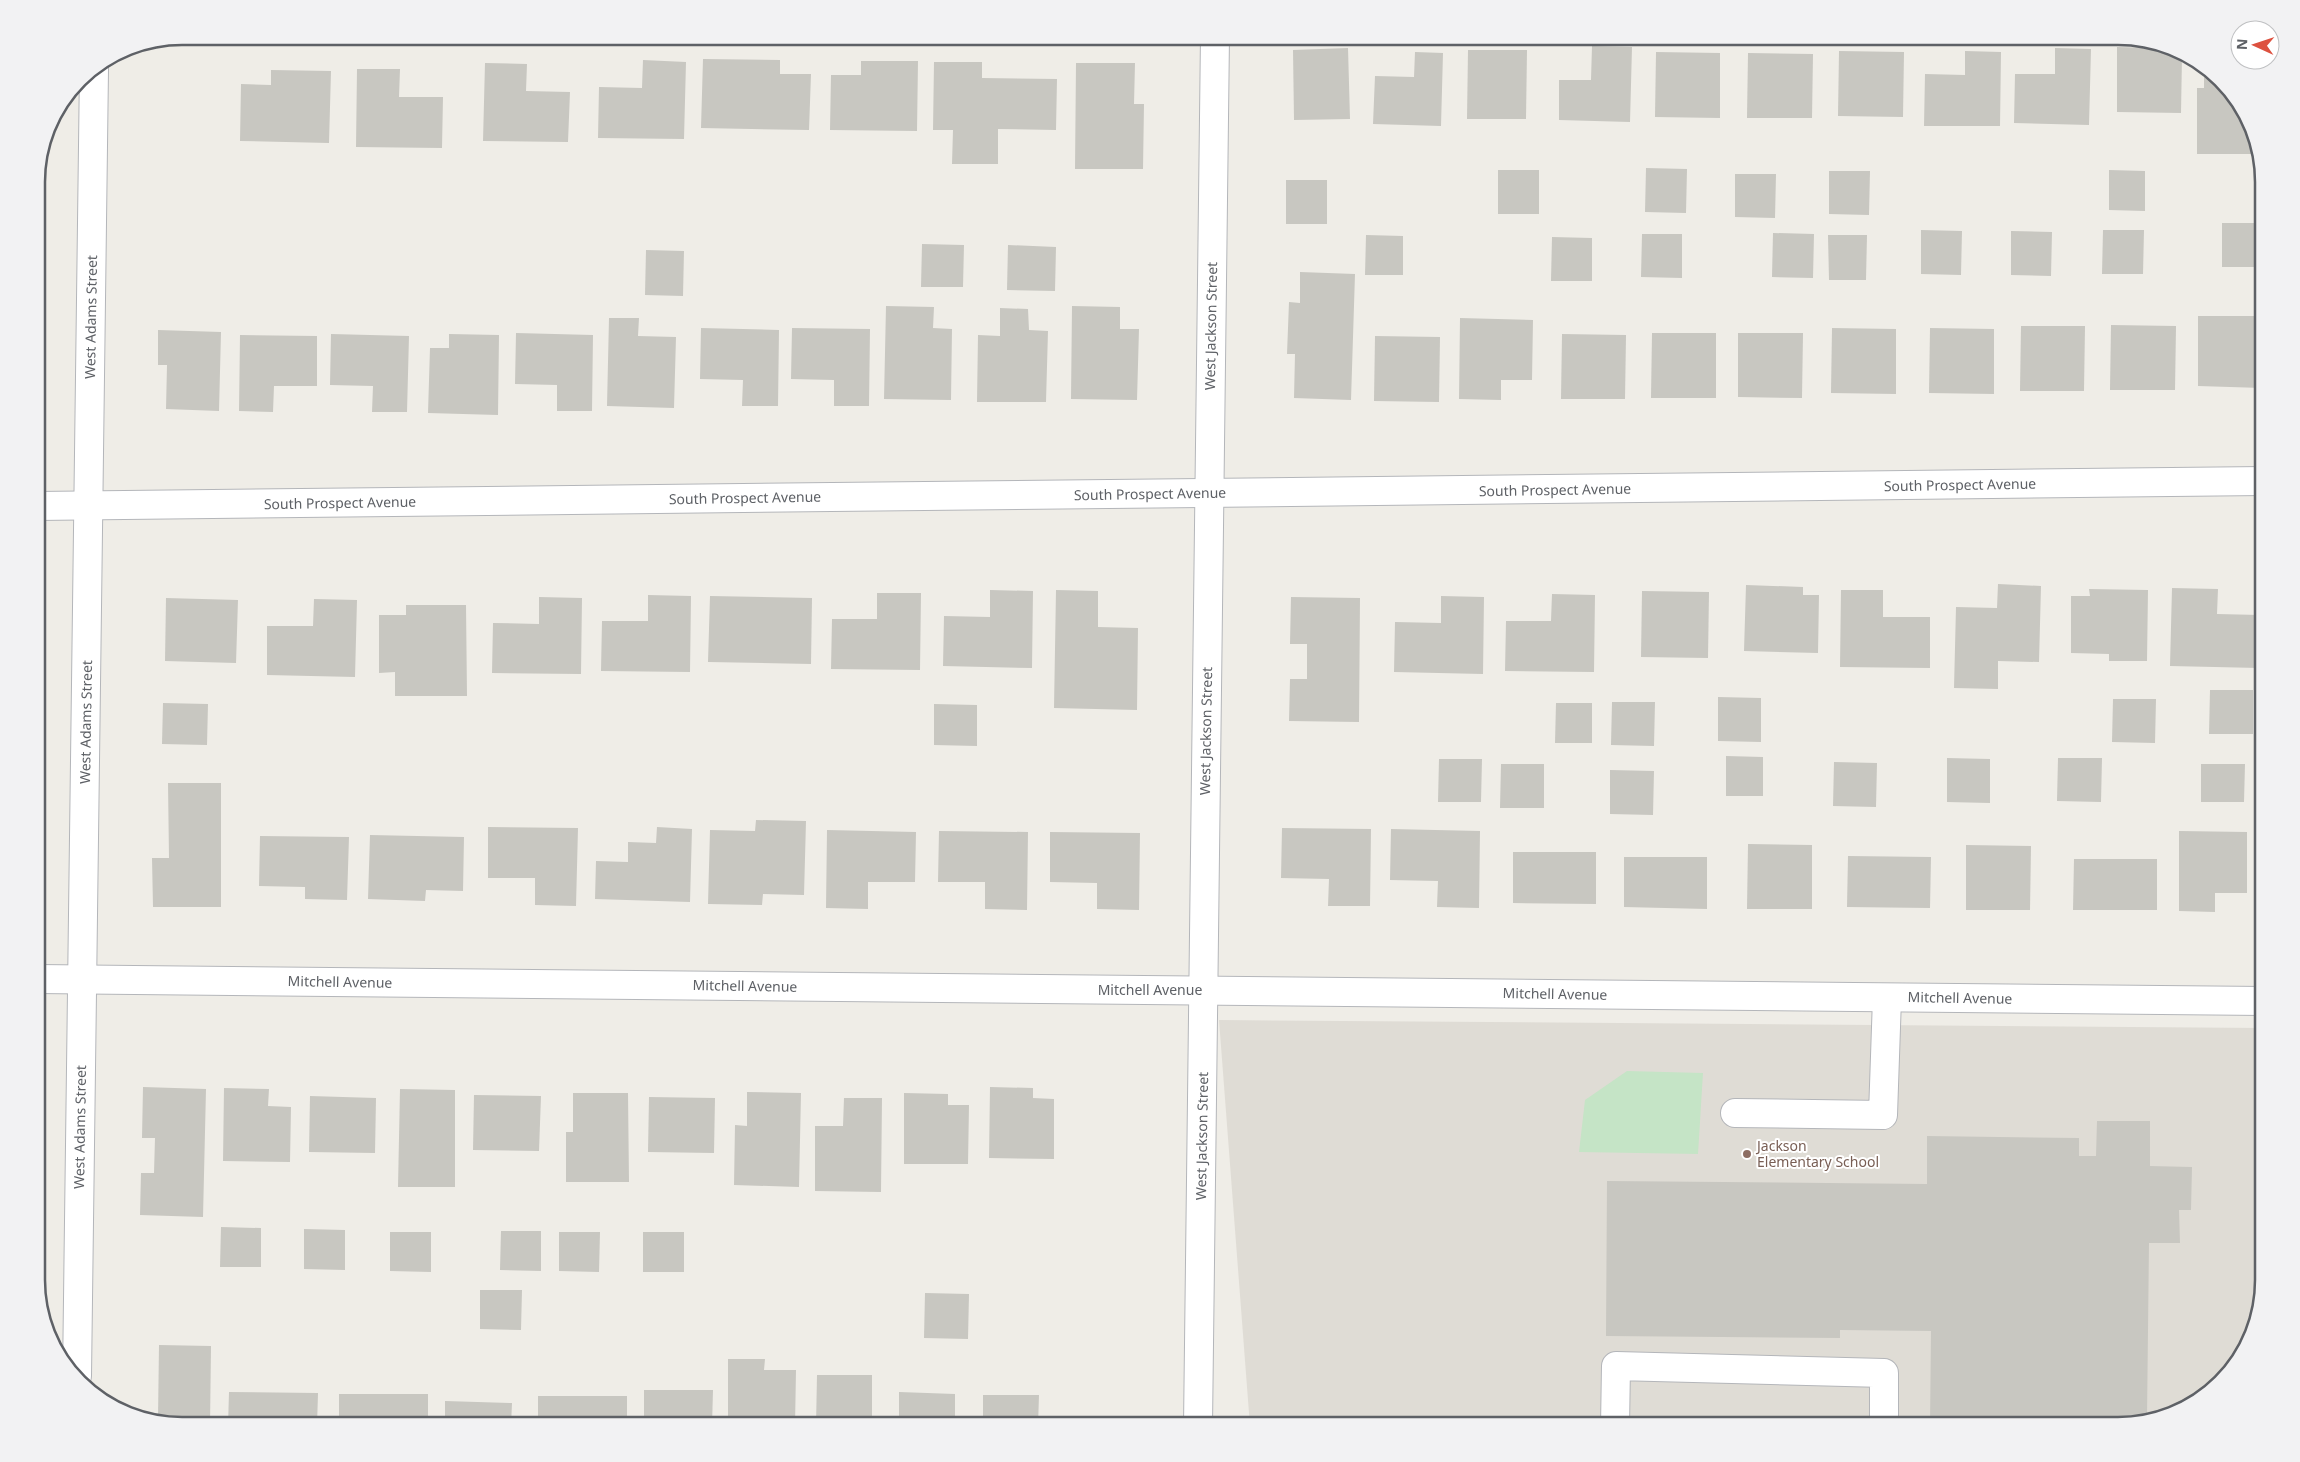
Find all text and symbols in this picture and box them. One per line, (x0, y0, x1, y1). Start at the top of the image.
north arrow (2230, 20, 2280, 70)
text: N (2232, 38, 2251, 50)
street label: West Adams Street (80, 255, 101, 379)
street label: West Jackson Street (1200, 262, 1221, 390)
street label: South Prospect Avenue (1884, 474, 2036, 495)
street label: South Prospect Avenue (1479, 479, 1631, 500)
street label: South Prospect Avenue (1074, 483, 1226, 504)
street label: South Prospect Avenue (669, 487, 821, 508)
street label: South Prospect Avenue (264, 492, 416, 513)
street label: West Adams Street (75, 660, 96, 784)
street label: West Jackson Street (1195, 667, 1216, 795)
street label: Mitchell Avenue (288, 971, 393, 992)
street label: Mitchell Avenue (693, 975, 798, 996)
street label: Mitchell Avenue (1098, 980, 1202, 999)
street label: Mitchell Avenue (1503, 983, 1608, 1004)
street label: Mitchell Avenue (1908, 987, 2013, 1008)
street label: West Adams Street (69, 1065, 90, 1189)
street label: West Jackson Street (1191, 1072, 1212, 1200)
place label: Jackson Elementary School (1755, 1136, 1879, 1171)
marker: Jackson Elementary School (1741, 1148, 1753, 1160)

